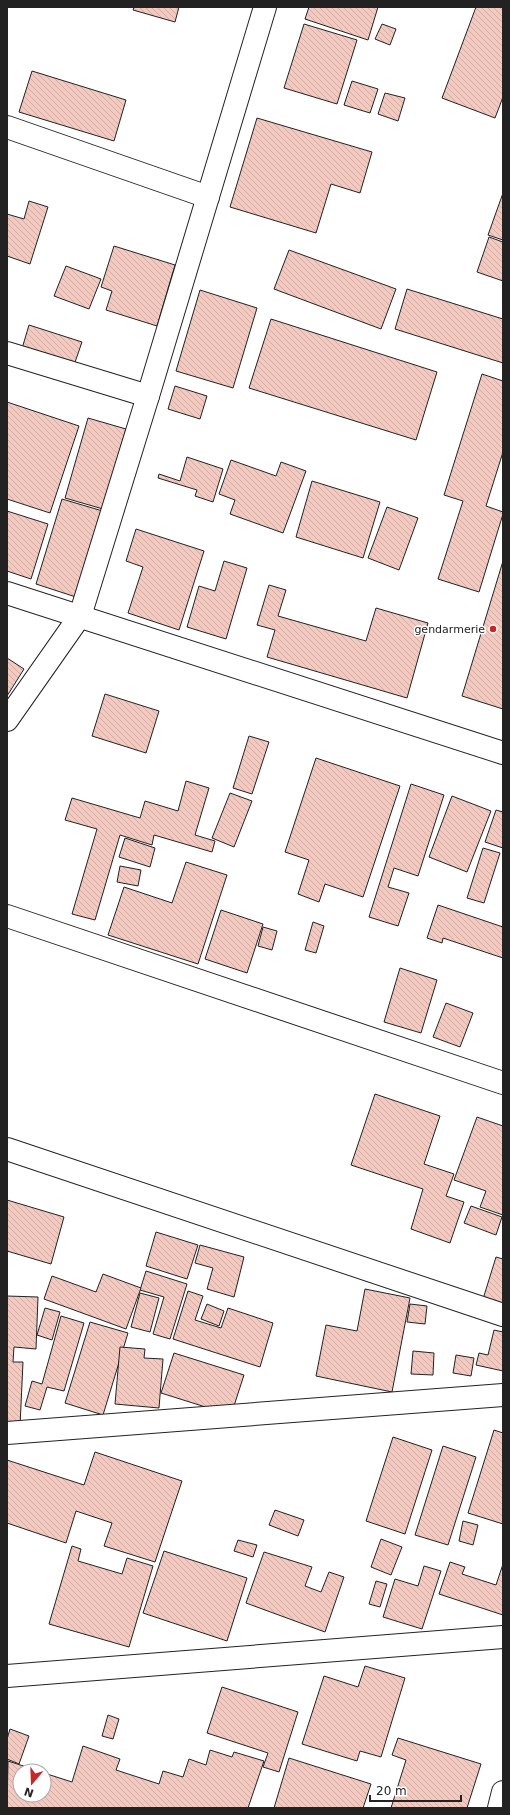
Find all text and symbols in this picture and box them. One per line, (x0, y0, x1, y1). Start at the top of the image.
place label: gendarmerie (414, 623, 485, 636)
marker: gendarmerie (488, 624, 498, 634)
north arrow (12, 1763, 52, 1803)
scale bar (370, 1777, 461, 1803)
text: N (22, 1784, 35, 1800)
text: 20 m (376, 1784, 407, 1798)

